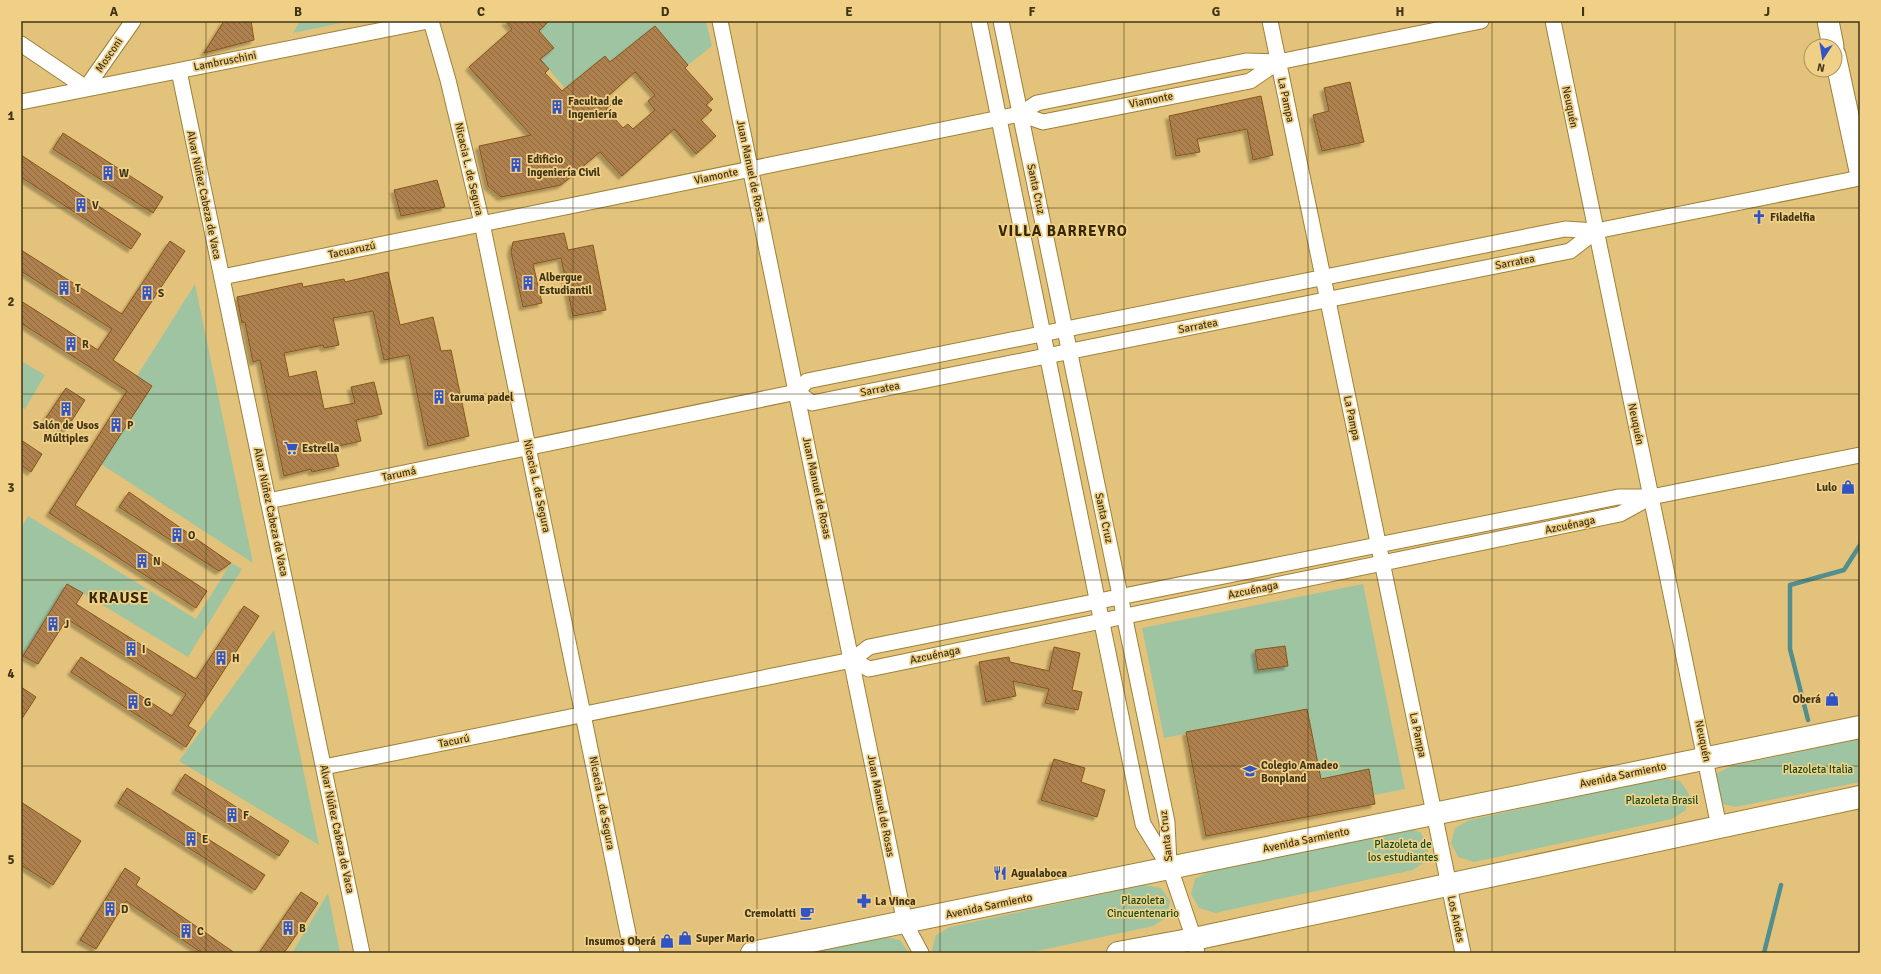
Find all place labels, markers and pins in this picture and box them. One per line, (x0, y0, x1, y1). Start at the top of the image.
place label: Facultad de Ingeniería (568, 95, 624, 121)
building icon: Facultad de Ingeniería (549, 99, 565, 115)
place label: Edificio Ingeniería Civil (527, 153, 601, 179)
building icon: Edificio Ingeniería Civil (508, 157, 524, 173)
building icon: W (100, 165, 116, 181)
place label: W (119, 167, 129, 180)
building icon: V (73, 197, 89, 213)
place label: V (92, 199, 99, 212)
church icon: Filadelfia (1751, 209, 1767, 225)
place label: Filadelfia (1770, 211, 1816, 224)
place label: Albergue Estudiantil (539, 271, 593, 297)
building icon: Albergue Estudiantil (520, 275, 536, 291)
building icon: T (56, 280, 72, 296)
place label: T (75, 282, 81, 295)
building icon: S (139, 285, 155, 301)
place label: S (158, 287, 164, 300)
building icon: R (63, 336, 79, 352)
place label: R (82, 338, 89, 351)
building icon: taruma padel (431, 389, 447, 405)
place label: taruma padel (449, 391, 514, 404)
building icon: Salón de Usos Múltiples (58, 401, 74, 417)
building icon: P (108, 417, 124, 433)
place label: Salón de Usos Múltiples (33, 419, 99, 445)
place label: P (127, 419, 134, 432)
supermarket icon: Estrella (283, 440, 299, 456)
place label: Estrella (302, 442, 340, 455)
shop icon: Lulo (1840, 479, 1856, 495)
place label: Lulo (1816, 481, 1837, 494)
building icon: O (169, 527, 185, 543)
place label: O (188, 529, 195, 542)
building icon: N (134, 553, 150, 569)
place label: N (153, 555, 161, 568)
building icon: J (45, 616, 61, 632)
place label: J (64, 618, 69, 631)
building icon: I (123, 641, 139, 657)
place label: I (142, 643, 145, 656)
building icon: H (213, 650, 229, 666)
place label: H (232, 652, 240, 665)
shop icon: Oberá (1824, 691, 1840, 707)
place label: Oberá (1792, 693, 1821, 706)
building icon: G (125, 694, 141, 710)
place label: G (144, 696, 151, 709)
place label: Colegio Amadeo Bonpland (1261, 759, 1338, 785)
school or university icon: Colegio Amadeo Bonpland (1242, 763, 1258, 779)
building icon: F (224, 807, 240, 823)
place label: F (243, 809, 249, 822)
building icon: E (183, 831, 199, 847)
place label: E (202, 833, 208, 846)
restaurant icon: Agualaboca (992, 865, 1008, 881)
place label: Agualaboca (1011, 867, 1067, 880)
pharmacy icon: La Vinca (856, 893, 872, 909)
place label: La Vinca (875, 895, 916, 908)
building icon: D (102, 901, 118, 917)
place label: D (121, 903, 128, 916)
cafe icon: Cremolatti (799, 905, 815, 921)
place label: Cremolatti (744, 907, 796, 920)
building icon: B (280, 920, 296, 936)
place label: B (299, 922, 306, 935)
building icon: C (178, 923, 194, 939)
place label: C (197, 925, 204, 938)
shop icon: Super Mario (677, 930, 693, 946)
place label: Super Mario (696, 932, 755, 945)
shop icon: Insumos Oberá (659, 933, 675, 949)
place label: Insumos Oberá (585, 935, 656, 948)

